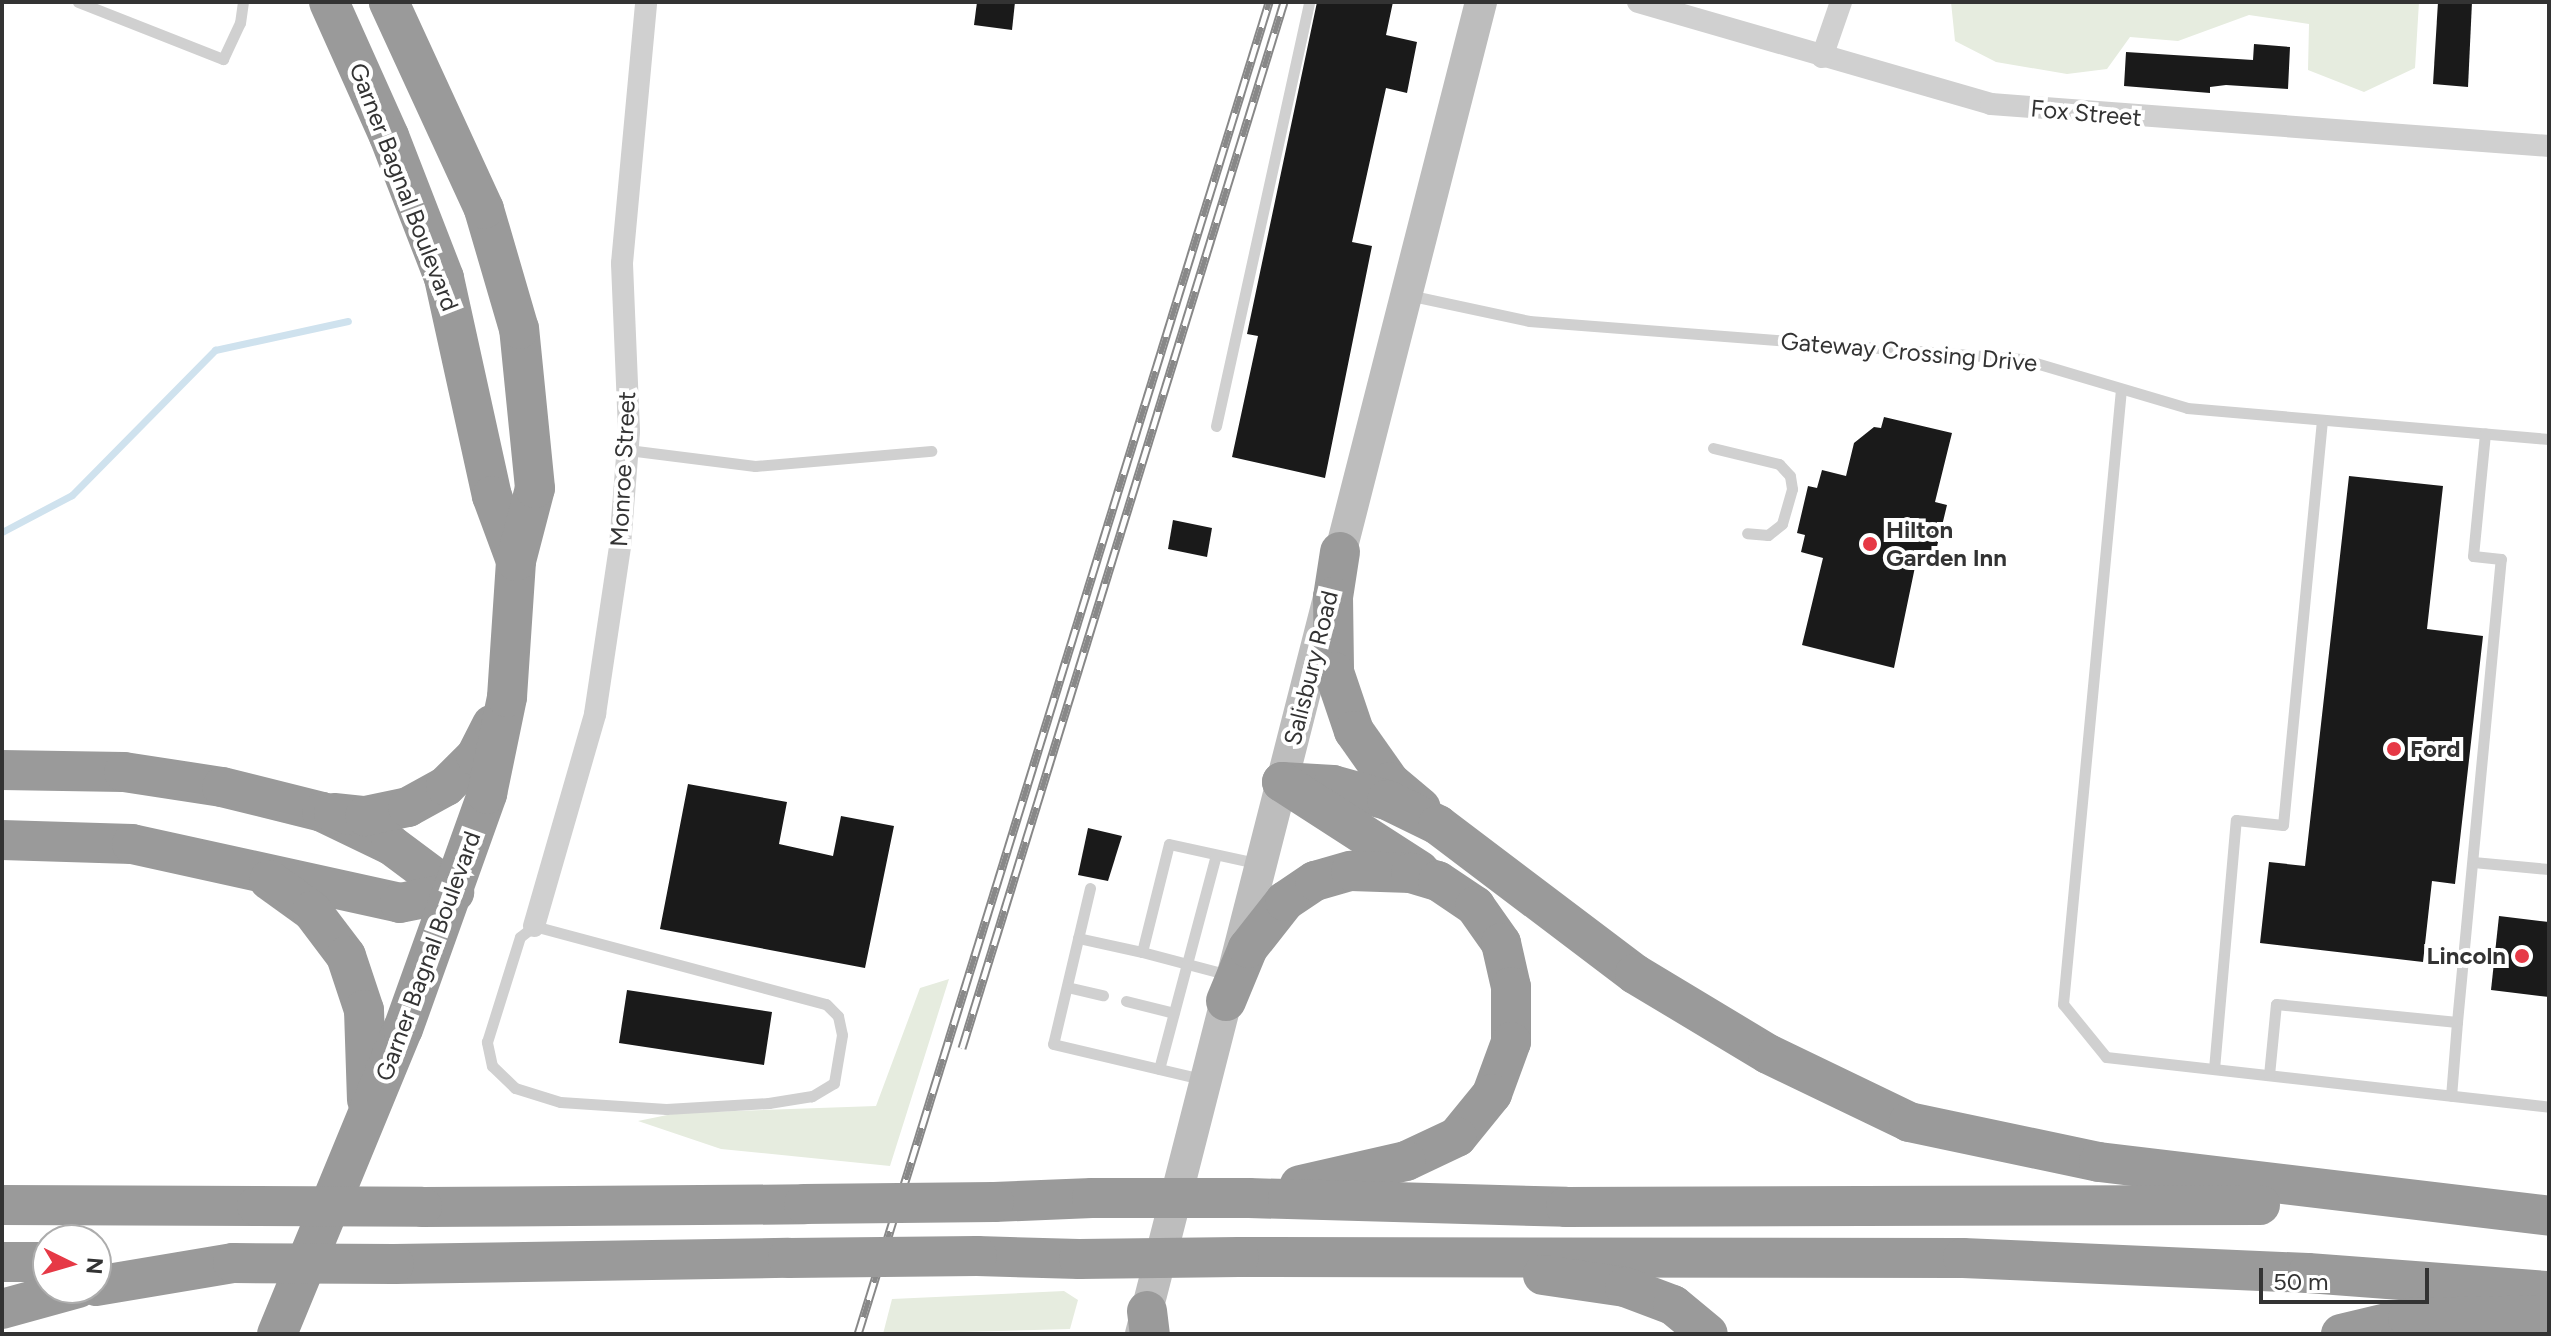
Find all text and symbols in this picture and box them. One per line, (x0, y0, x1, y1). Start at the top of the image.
street label: Garner Bagnal Boulevard (343, 59, 465, 315)
street label: Fox Street (2029, 94, 2143, 132)
street label: Gateway Crossing Drive (1779, 326, 2039, 378)
street label: Monroe Street (605, 390, 641, 548)
place label: Hilton Garden Inn (1886, 516, 2007, 572)
marker: Hilton Garden Inn (1861, 535, 1879, 553)
street label: Salisbury Road (1278, 588, 1344, 748)
place label: Ford (2410, 735, 2460, 763)
marker: Ford (2385, 740, 2403, 758)
street label: Garner Bagnal Boulevard (369, 827, 487, 1085)
place label: Lincoln (2427, 942, 2506, 970)
marker: Lincoln (2513, 947, 2531, 965)
north arrow (32, 1224, 112, 1304)
scale bar (2263, 1252, 2433, 1302)
text: N (80, 1256, 109, 1276)
text: 50 m (2273, 1267, 2329, 1296)

